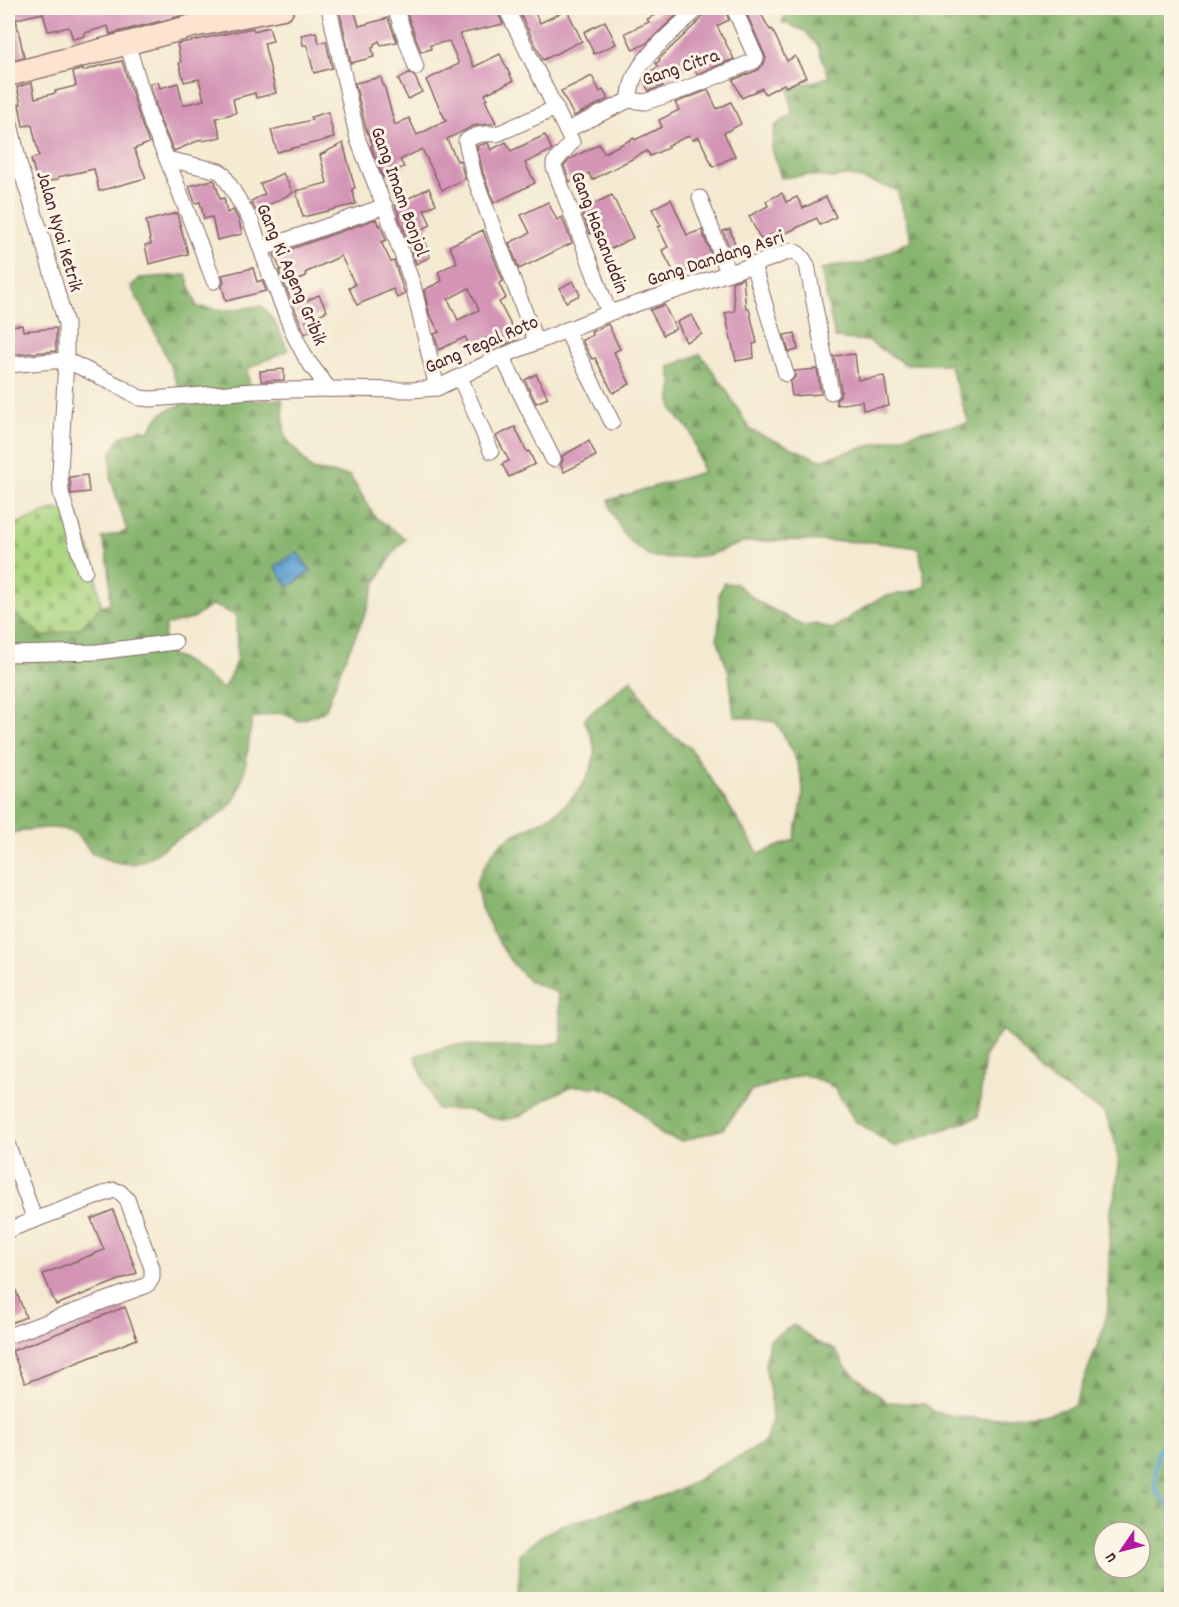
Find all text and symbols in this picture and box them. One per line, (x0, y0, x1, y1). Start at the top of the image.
street label: Gang Citra (639, 42, 724, 95)
street label: Gang Imam Bonjol (362, 123, 435, 261)
street label: Jalan Nyai Ketrik (27, 168, 89, 296)
street label: Gang Hasanuddin (562, 168, 634, 298)
street label: Gang Ki Ageng Gribik (248, 200, 333, 351)
street label: Gang Dandang Asri (644, 224, 788, 295)
street label: Gang Tegal Roto (421, 309, 544, 382)
north arrow (1092, 1520, 1152, 1580)
text: U (1100, 1547, 1123, 1567)

